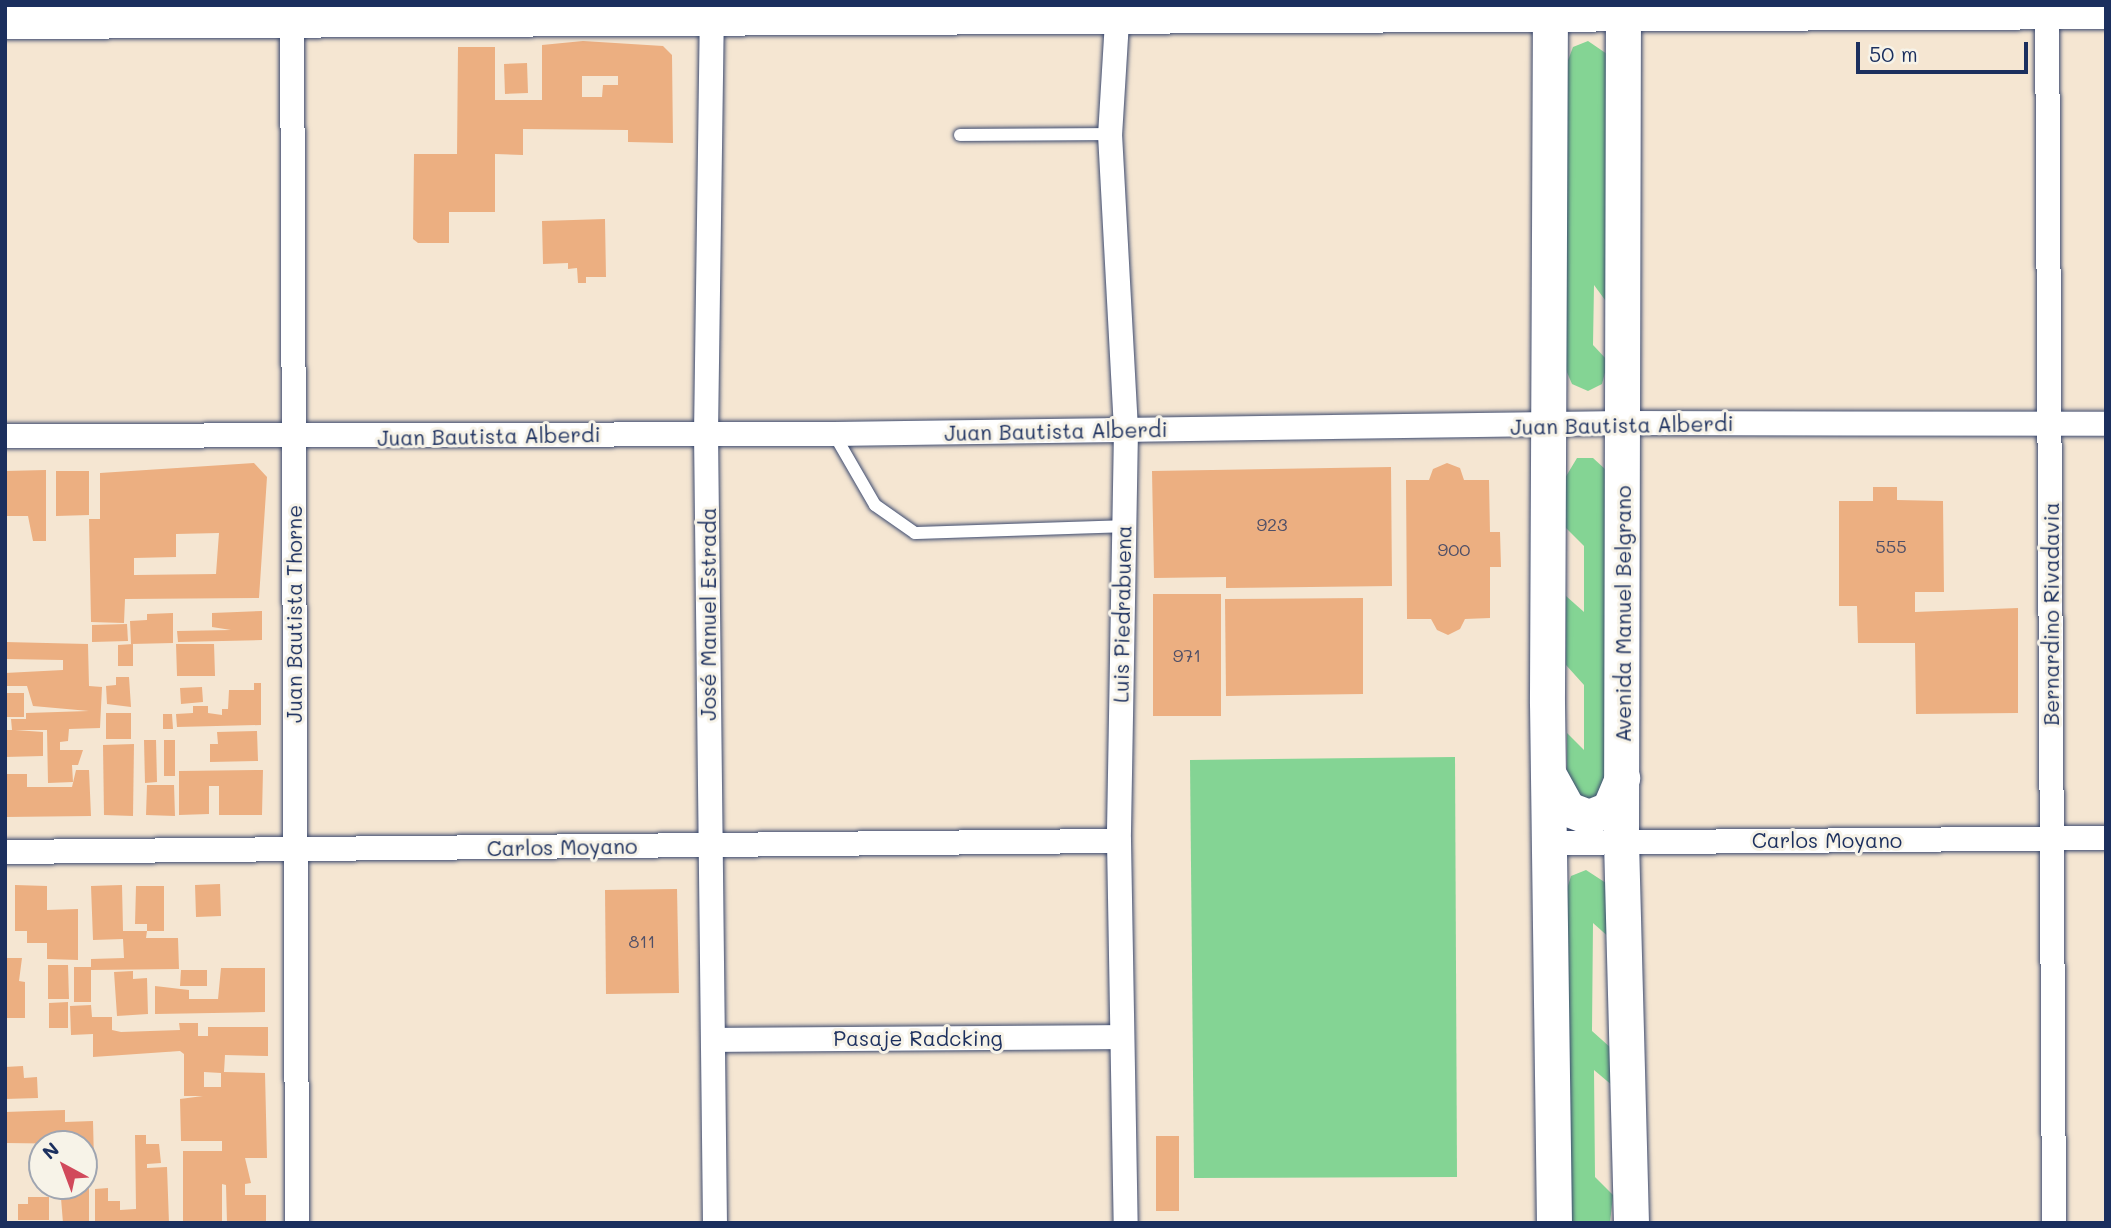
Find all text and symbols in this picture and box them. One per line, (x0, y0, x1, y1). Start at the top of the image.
scale bar (1859, 28, 2030, 72)
text: 50 m (1869, 40, 1918, 67)
street label: Juan Bautista Alberdi (1510, 410, 1734, 440)
street label: Juan Bautista Alberdi (944, 416, 1168, 446)
street label: Juan Bautista Alberdi (377, 421, 601, 451)
street label: Avenida Manuel Belgrano (1610, 486, 1636, 742)
street label: Bernardino Rivadavia (2038, 502, 2064, 726)
street label: Juan Bautista Thorne (281, 505, 307, 723)
street label: José Manuel Estrada (695, 507, 721, 721)
house number: 923 (1256, 513, 1288, 535)
street label: Luis Piedrabuena (1108, 525, 1136, 703)
house number: 555 (1875, 535, 1907, 557)
house number: 900 (1438, 538, 1470, 560)
house number: 971 (1173, 644, 1201, 666)
street label: Carlos Moyano (1752, 827, 1902, 853)
street label: Carlos Moyano (486, 833, 638, 861)
house number: 811 (629, 930, 655, 952)
street label: Pasaje Radcking (833, 1025, 1003, 1051)
north arrow (28, 1130, 98, 1200)
text: N (37, 1136, 64, 1164)

